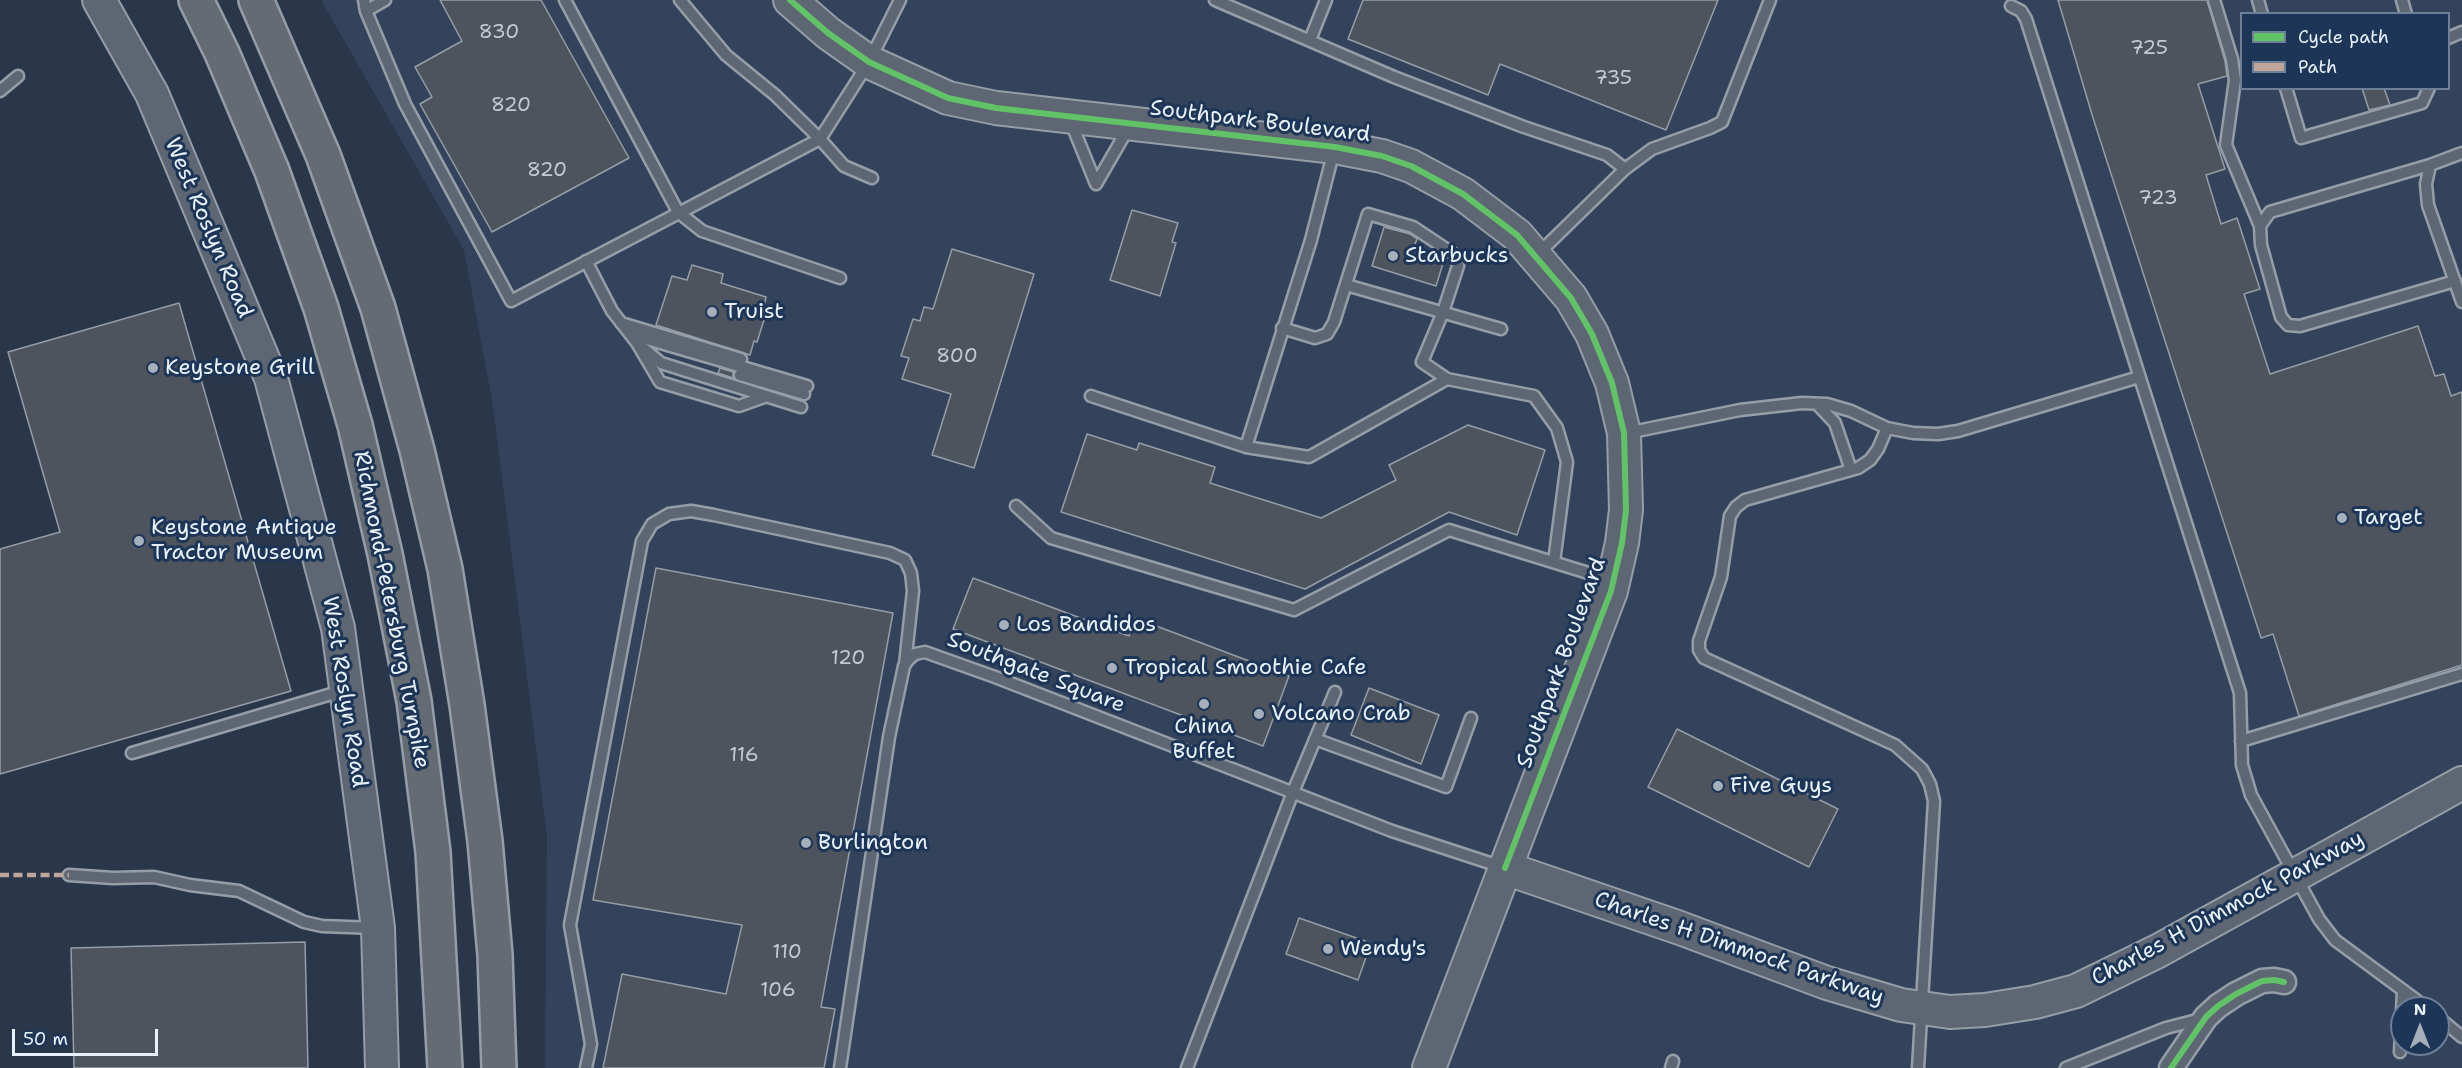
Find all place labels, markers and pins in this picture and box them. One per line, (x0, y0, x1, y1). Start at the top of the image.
place label: Starbucks (1405, 243, 1509, 269)
marker: Starbucks (1386, 249, 1400, 263)
place label: Truist (724, 299, 784, 325)
marker: Truist (705, 305, 719, 319)
place label: Keystone Grill (165, 355, 315, 381)
marker: Keystone Grill (146, 361, 160, 375)
place label: Target (2354, 505, 2423, 531)
marker: Target (2335, 511, 2349, 525)
place label: Keystone Antique Tractor Museum (151, 515, 337, 566)
marker: Keystone Antique Tractor Museum (132, 534, 146, 548)
place label: Los Bandidos (1016, 612, 1156, 638)
marker: Los Bandidos (997, 618, 1011, 632)
place label: Tropical Smoothie Cafe (1124, 655, 1367, 681)
marker: Tropical Smoothie Cafe (1105, 661, 1119, 675)
marker: China Buffet (1197, 697, 1211, 711)
place label: Volcano Crab (1271, 701, 1411, 727)
marker: Volcano Crab (1252, 707, 1266, 721)
place label: China Buffet (1173, 714, 1235, 766)
place label: Five Guys (1730, 773, 1832, 799)
marker: Five Guys (1711, 779, 1725, 793)
place label: Burlington (818, 830, 928, 856)
marker: Burlington (799, 836, 813, 850)
place label: Wendy's (1340, 936, 1427, 962)
marker: Wendy's (1321, 942, 1335, 956)

